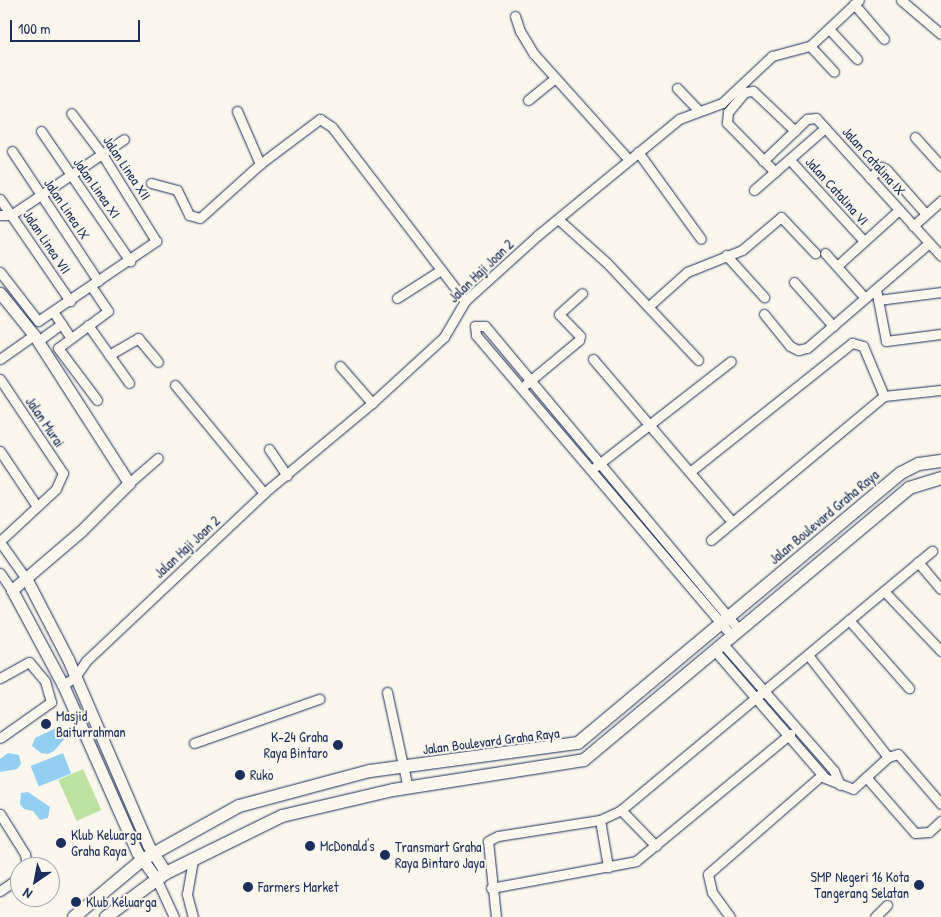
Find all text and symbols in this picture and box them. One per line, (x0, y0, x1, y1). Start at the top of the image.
scale bar (12, 10, 142, 42)
text: 100 m (18, 18, 51, 39)
street label: Jalan Catalina IX (839, 123, 909, 199)
street label: Jalan Linea XII (100, 133, 154, 203)
street label: Jalan Catalina VI (802, 153, 872, 229)
street label: Jalan Linea XI (70, 154, 124, 222)
street label: Jalan Linea IX (40, 175, 94, 243)
street label: Jalan Linea VII (20, 207, 74, 277)
street label: Jalan Haji Joan 2 (445, 236, 517, 306)
street label: Jalan Murai (22, 394, 68, 450)
street label: Jalan Boulevard Graha Raya (766, 466, 882, 568)
street label: Jalan Haji Joan 2 (151, 512, 223, 582)
place label: Masjid Baiturrahman (56, 708, 126, 740)
marker: Masjid Baiturrahman (40, 718, 52, 730)
street label: Jalan Boulevard Graha Raya (422, 724, 560, 758)
place label: K-24 Graha Raya Bintaro (264, 729, 328, 762)
marker: K-24 Graha Raya Bintaro (332, 739, 344, 751)
place label: Ruko (250, 767, 273, 783)
marker: Ruko (234, 769, 246, 781)
place label: Klub Keluarga Graha Raya (71, 827, 141, 860)
marker: Klub Keluarga Graha Raya (55, 837, 67, 849)
place label: McDonald's (320, 838, 375, 854)
place label: Transmart Graha Raya Bintaro Jaya (395, 839, 485, 872)
marker: McDonald's (304, 840, 316, 852)
marker: Transmart Graha Raya Bintaro Jaya (379, 849, 391, 861)
north arrow (10, 857, 60, 907)
place label: SMP Negeri 16 Kota Tangerang Selatan (811, 869, 909, 902)
place label: Farmers Market (258, 879, 339, 895)
marker: SMP Negeri 16 Kota Tangerang Selatan (913, 879, 925, 891)
marker: Farmers Market (242, 881, 254, 893)
text: N (19, 884, 35, 904)
place label: Klub Keluarga (86, 894, 156, 910)
marker: Klub Keluarga (70, 896, 82, 908)

